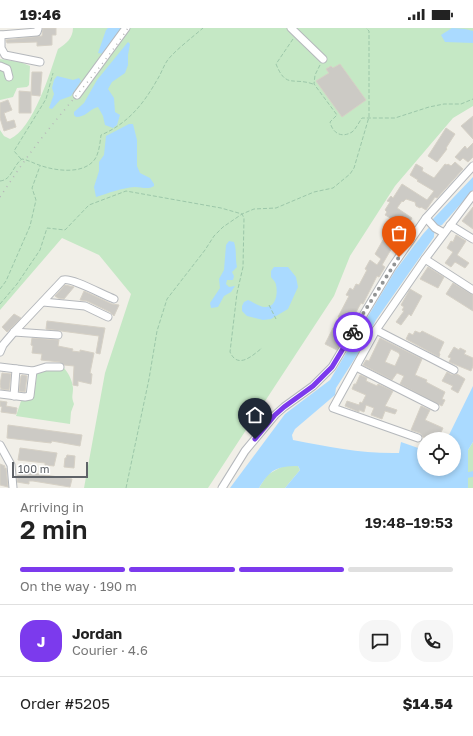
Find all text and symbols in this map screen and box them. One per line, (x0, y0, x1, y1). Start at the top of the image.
text: 19:46 (20, 5, 61, 23)
pin (382, 216, 416, 257)
icon: bag (388, 222, 410, 244)
courier (333, 312, 373, 352)
icon: bike (342, 321, 364, 343)
pin (238, 398, 272, 439)
icon: home (244, 404, 266, 426)
map controls (417, 432, 461, 476)
button: locate (417, 432, 461, 476)
scale bar (12, 460, 88, 479)
text: 100 m (18, 462, 49, 475)
text: Arriving in (20, 499, 84, 515)
text: 19:48–19:53 (365, 513, 453, 531)
text: 2 min (20, 514, 88, 545)
text: On the way · 190 m (20, 578, 137, 594)
button: chat (359, 620, 401, 662)
button: phone (411, 620, 453, 662)
text: Jordan (72, 624, 122, 642)
text: J (37, 632, 45, 650)
text: Courier · 4.6 (72, 642, 148, 658)
text: Order #5205 (20, 694, 110, 712)
text: $14.54 (403, 694, 453, 712)

